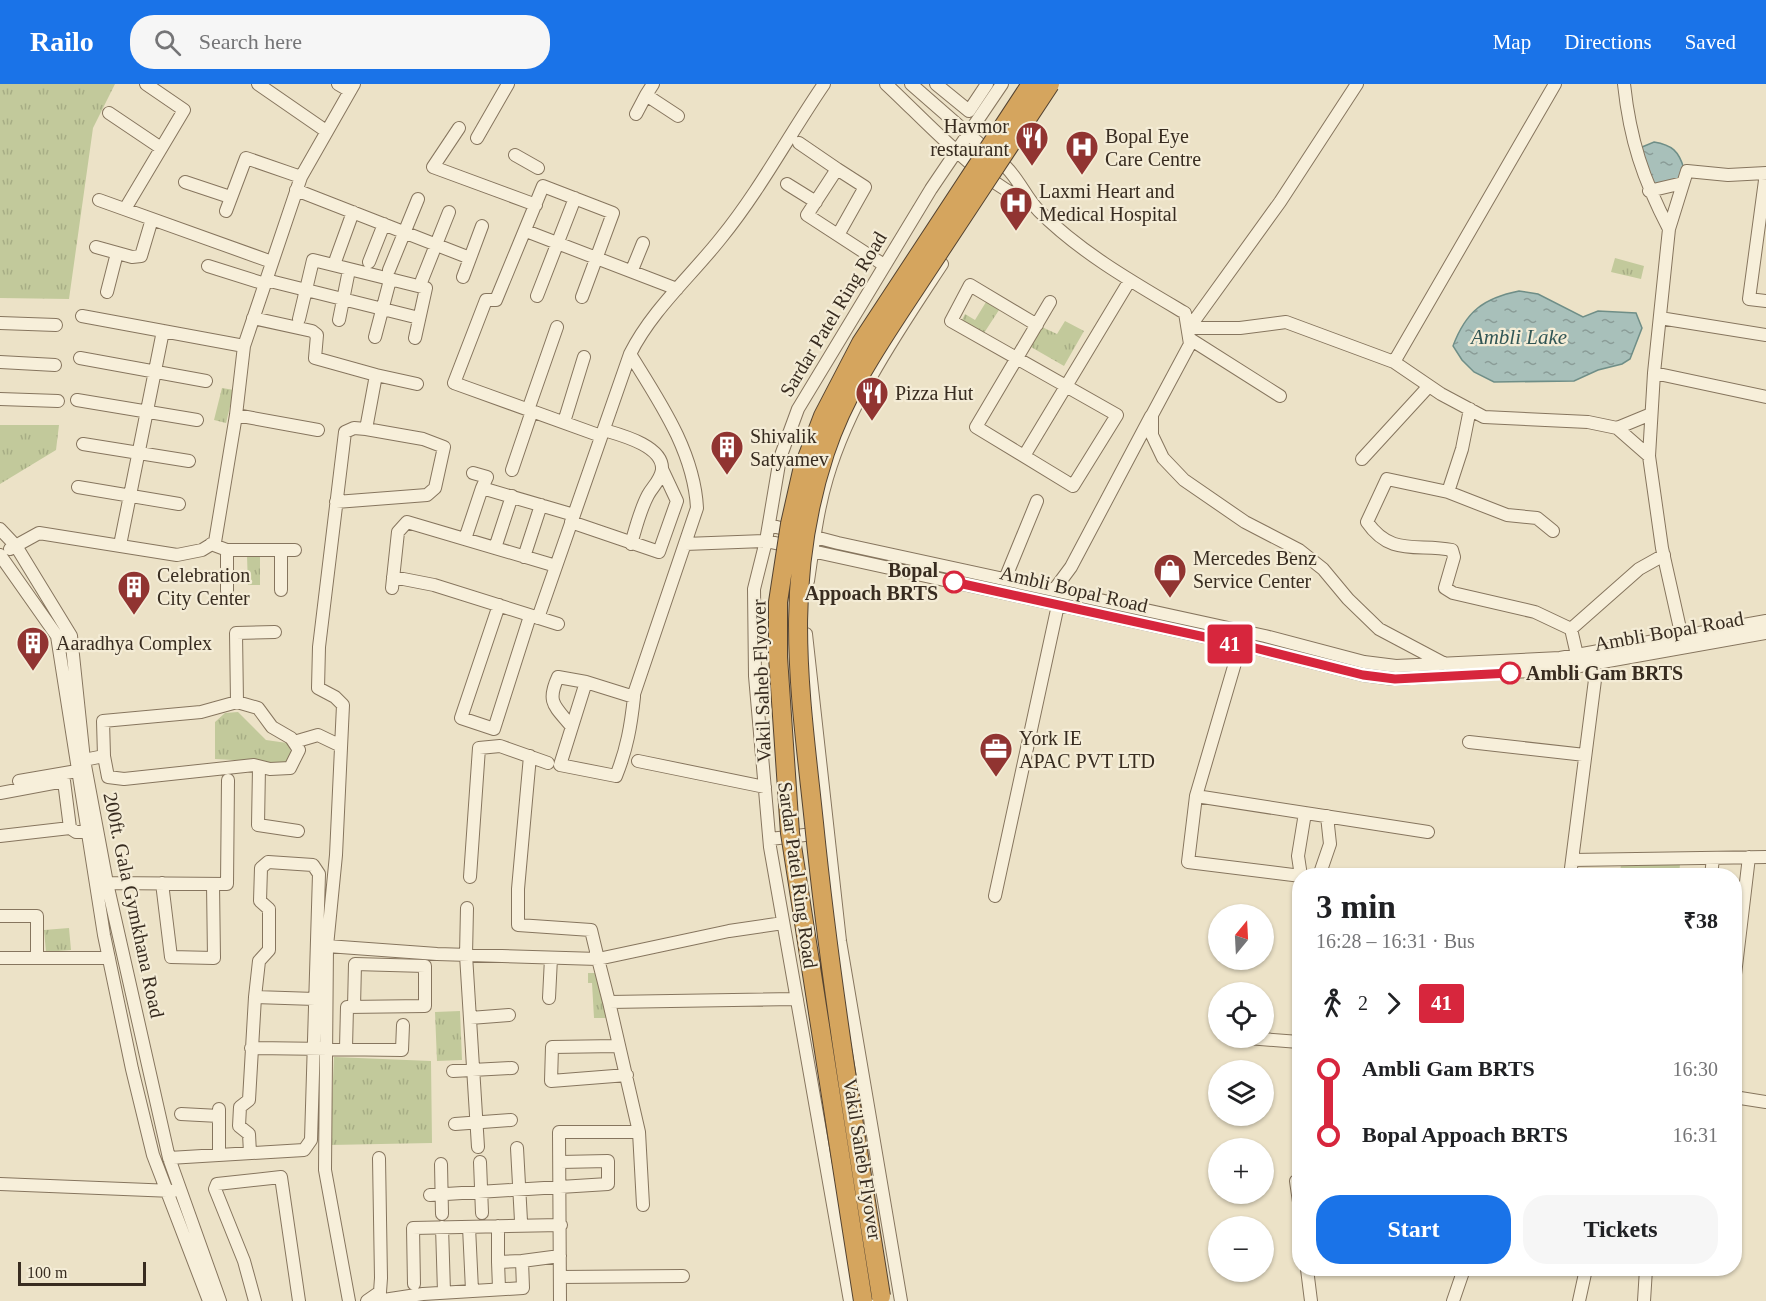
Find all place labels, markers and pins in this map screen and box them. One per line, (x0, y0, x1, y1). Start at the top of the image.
place label: Havmor restaurant (930, 115, 1009, 160)
restaurant icon: Havmor restaurant (1014, 120, 1050, 167)
place label: Bopal Eye Care Centre (1105, 125, 1201, 170)
hospital icon: Bopal Eye Care Centre (1064, 129, 1100, 176)
place label: Laxmi Heart and Medical Hospital (1039, 180, 1178, 226)
hospital icon: Laxmi Heart and Medical Hospital (998, 185, 1034, 232)
restaurant icon: Pizza Hut (854, 375, 890, 422)
place label: Pizza Hut (895, 382, 974, 404)
place label: Shivalik Satyamev (750, 425, 829, 471)
building icon: Shivalik Satyamev (709, 429, 745, 476)
place label: Mercedes Benz Service Center (1193, 547, 1317, 592)
shop icon: Mercedes Benz Service Center (1152, 552, 1188, 599)
place label: Bopal Appoach BRTS (805, 559, 938, 605)
place label: Celebration City Center (157, 564, 250, 610)
building icon: Celebration City Center (116, 569, 152, 616)
marker: Bopal Appoach BRTS (943, 571, 965, 593)
building icon: Aaradhya Complex (15, 625, 51, 672)
place label: Aaradhya Complex (56, 632, 212, 655)
marker: Ambli Gam BRTS (1499, 662, 1521, 684)
place label: Ambli Gam BRTS (1526, 662, 1683, 684)
place label: York IE APAC PVT LTD (1019, 727, 1155, 772)
office icon: York IE APAC PVT LTD (978, 731, 1014, 778)

